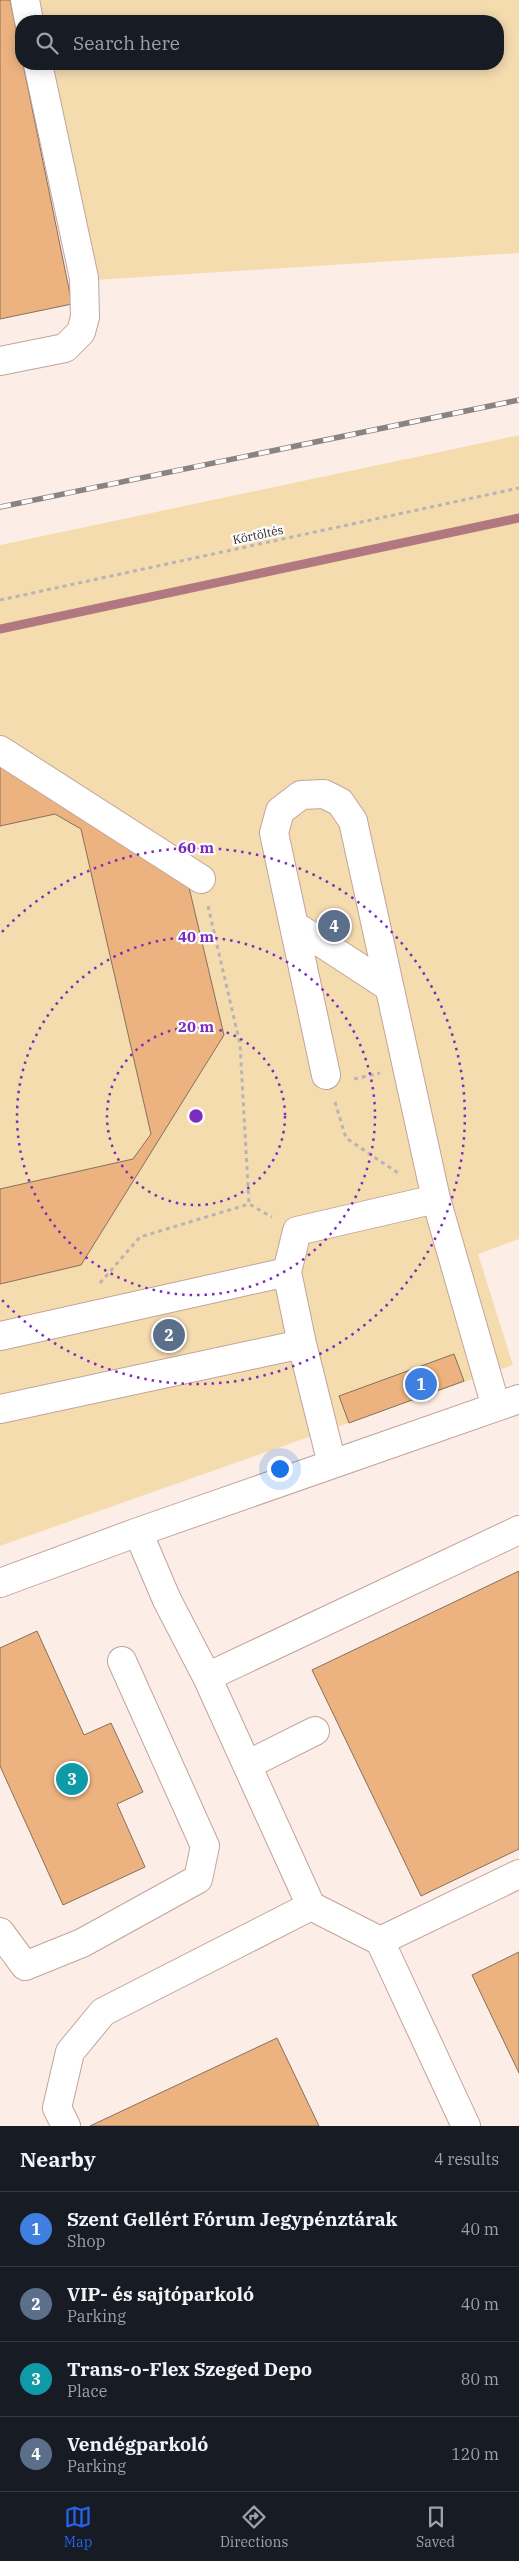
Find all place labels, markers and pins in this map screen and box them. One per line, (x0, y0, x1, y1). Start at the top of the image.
pin: 4 (318, 907, 350, 945)
centre of rings (187, 1107, 205, 1125)
pin: 2 (153, 1316, 185, 1354)
pin: 1 (405, 1365, 437, 1403)
pin: 3 (56, 1760, 88, 1798)

